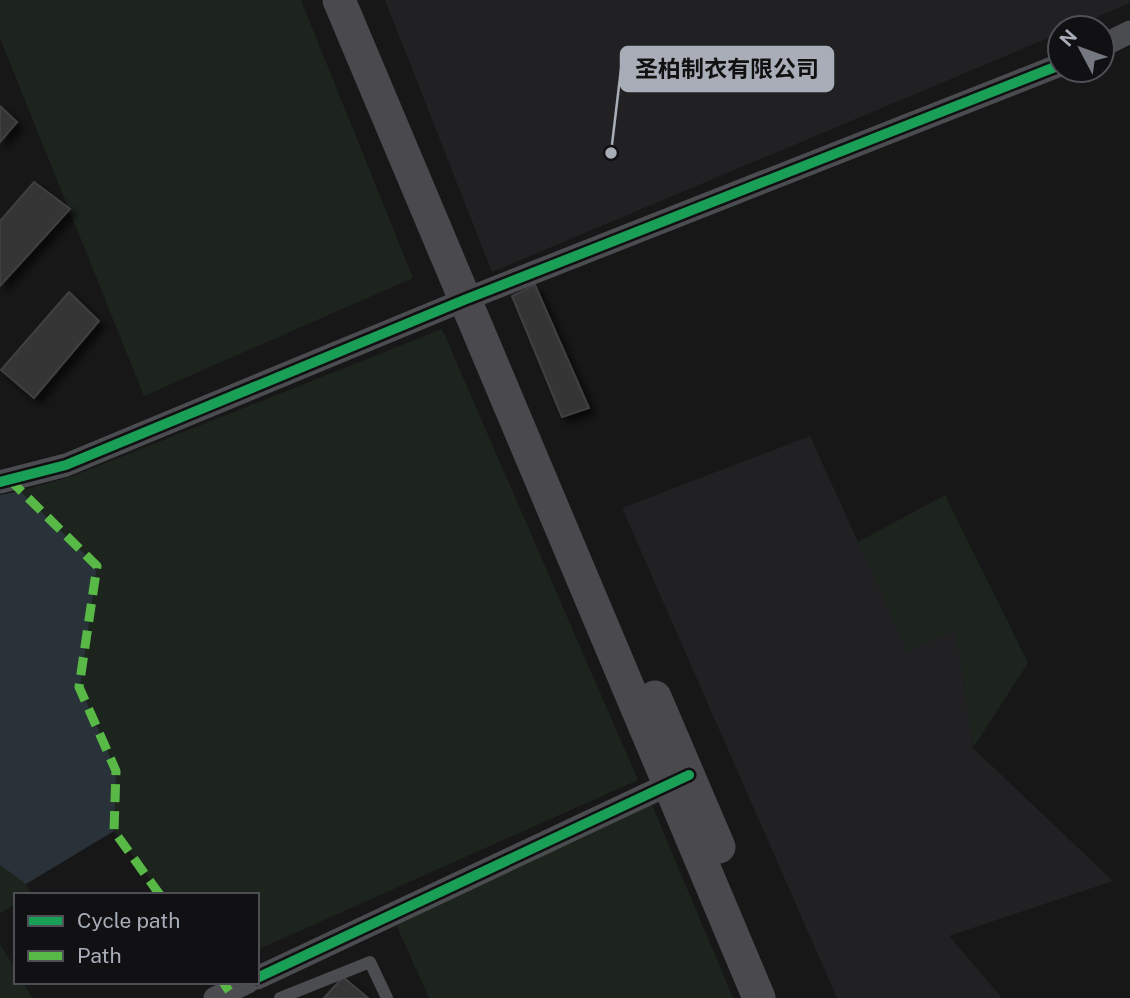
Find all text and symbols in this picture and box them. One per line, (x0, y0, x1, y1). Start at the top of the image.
north arrow (1046, 14, 1116, 84)
text: N (1055, 25, 1081, 51)
callout: 圣柏制衣有限公司 (621, 47, 833, 91)
text: 圣柏制衣有限公司 (635, 55, 819, 82)
legend (14, 893, 259, 984)
text: Cycle path (77, 908, 180, 933)
text: Path (77, 943, 122, 968)

